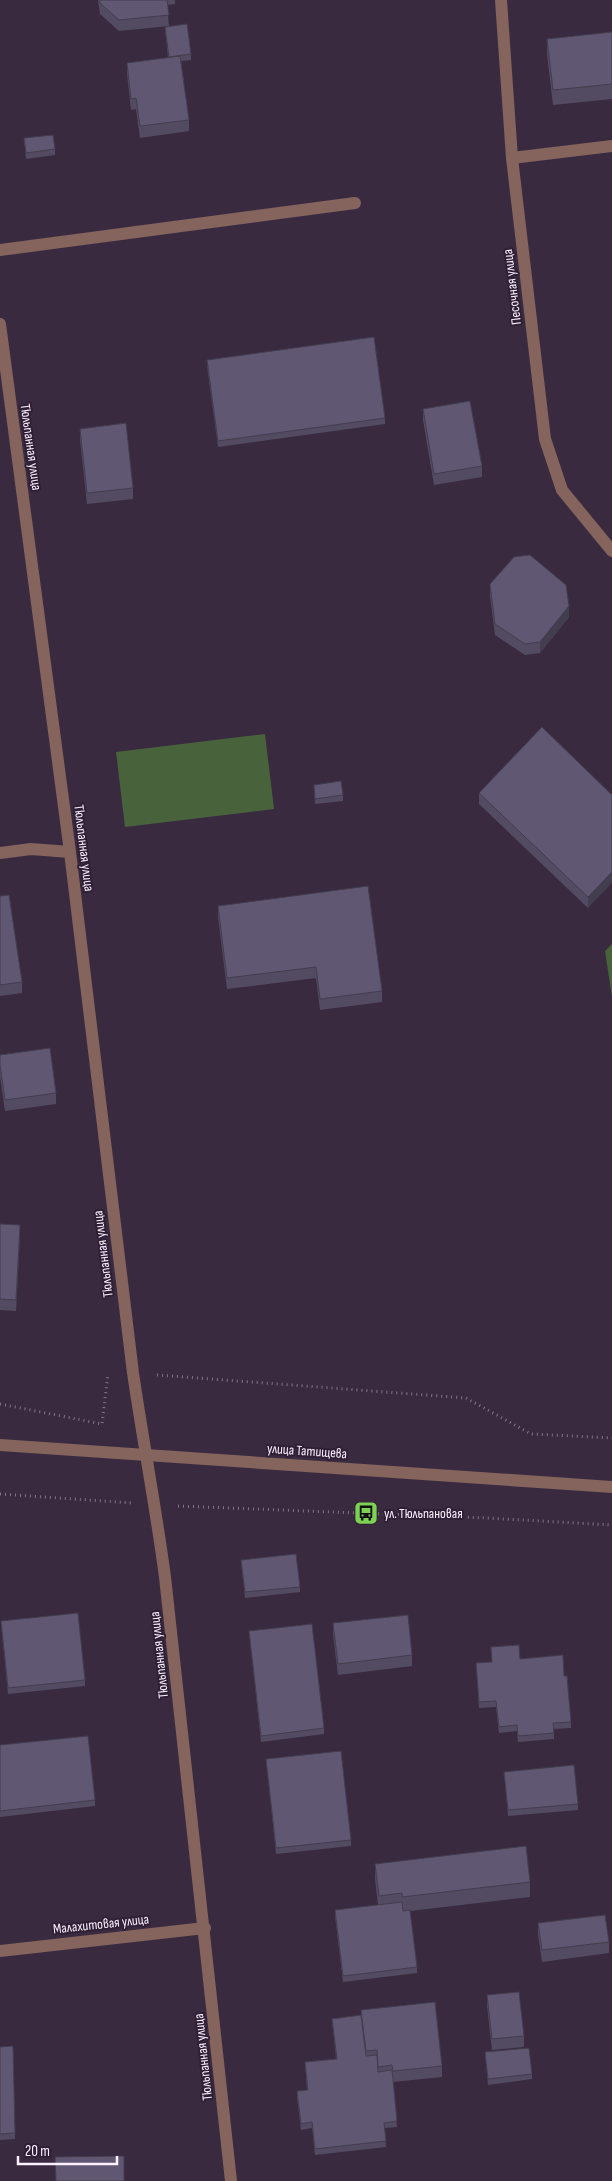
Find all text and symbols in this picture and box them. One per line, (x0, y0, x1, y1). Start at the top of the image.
street label: Песочная улица (499, 248, 525, 326)
street label: Тюльпанная улица (17, 403, 45, 491)
street label: Тюльпанная улица (70, 804, 98, 892)
street label: Тюльпанная улица (89, 1210, 117, 1298)
street label: улица Татищева (266, 1440, 348, 1462)
bus stop icon: ул. Тюльпановая (353, 1500, 379, 1526)
place label: ул. Тюльпановая (384, 1505, 463, 1522)
street label: Тюльпанная улица (146, 1611, 172, 1699)
street label: Малахитовая улица (52, 1911, 150, 1937)
street label: Тюльпанная улица (190, 2013, 216, 2101)
scale bar (18, 2134, 116, 2166)
text: 20 m (25, 2142, 50, 2161)

